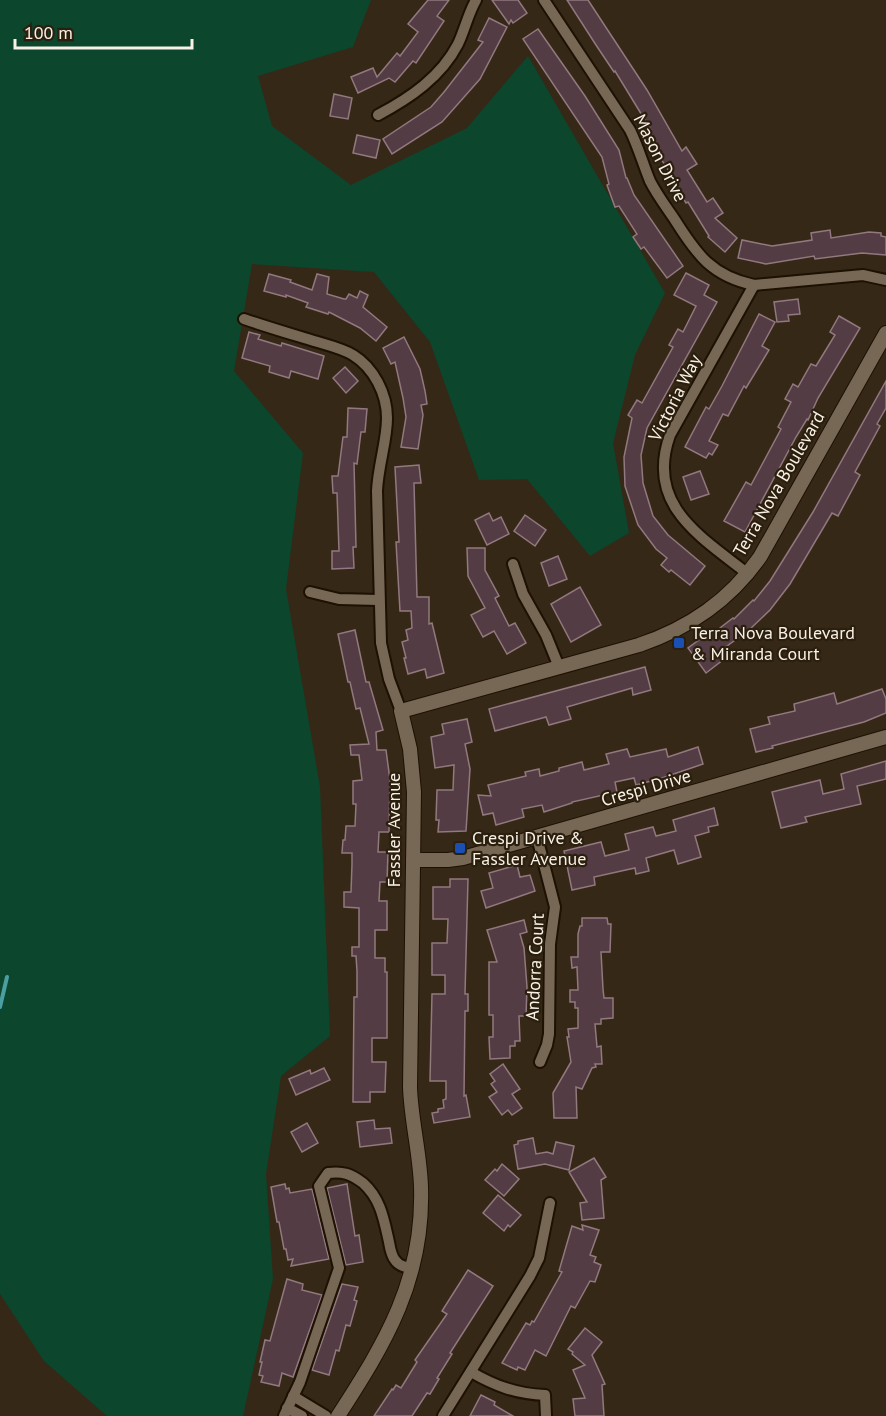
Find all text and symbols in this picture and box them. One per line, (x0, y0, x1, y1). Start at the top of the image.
scale bar (15, 12, 192, 50)
text: 100 m (24, 21, 73, 44)
street label: Mason Drive (629, 110, 692, 205)
street label: Victoria Way (642, 350, 707, 446)
street label: Terra Nova Boulevard (728, 407, 830, 561)
place label: Terra Nova Boulevard & Miranda Court (691, 621, 855, 665)
marker: Terra Nova Boulevard & Miranda Court (672, 636, 686, 650)
street label: Crespi Drive (598, 764, 694, 811)
street label: Fassler Avenue (382, 773, 405, 887)
place label: Crespi Drive & Fassler Avenue (472, 826, 586, 870)
marker: Crespi Drive & Fassler Avenue (453, 841, 467, 855)
street label: Andorra Court (520, 913, 549, 1021)

